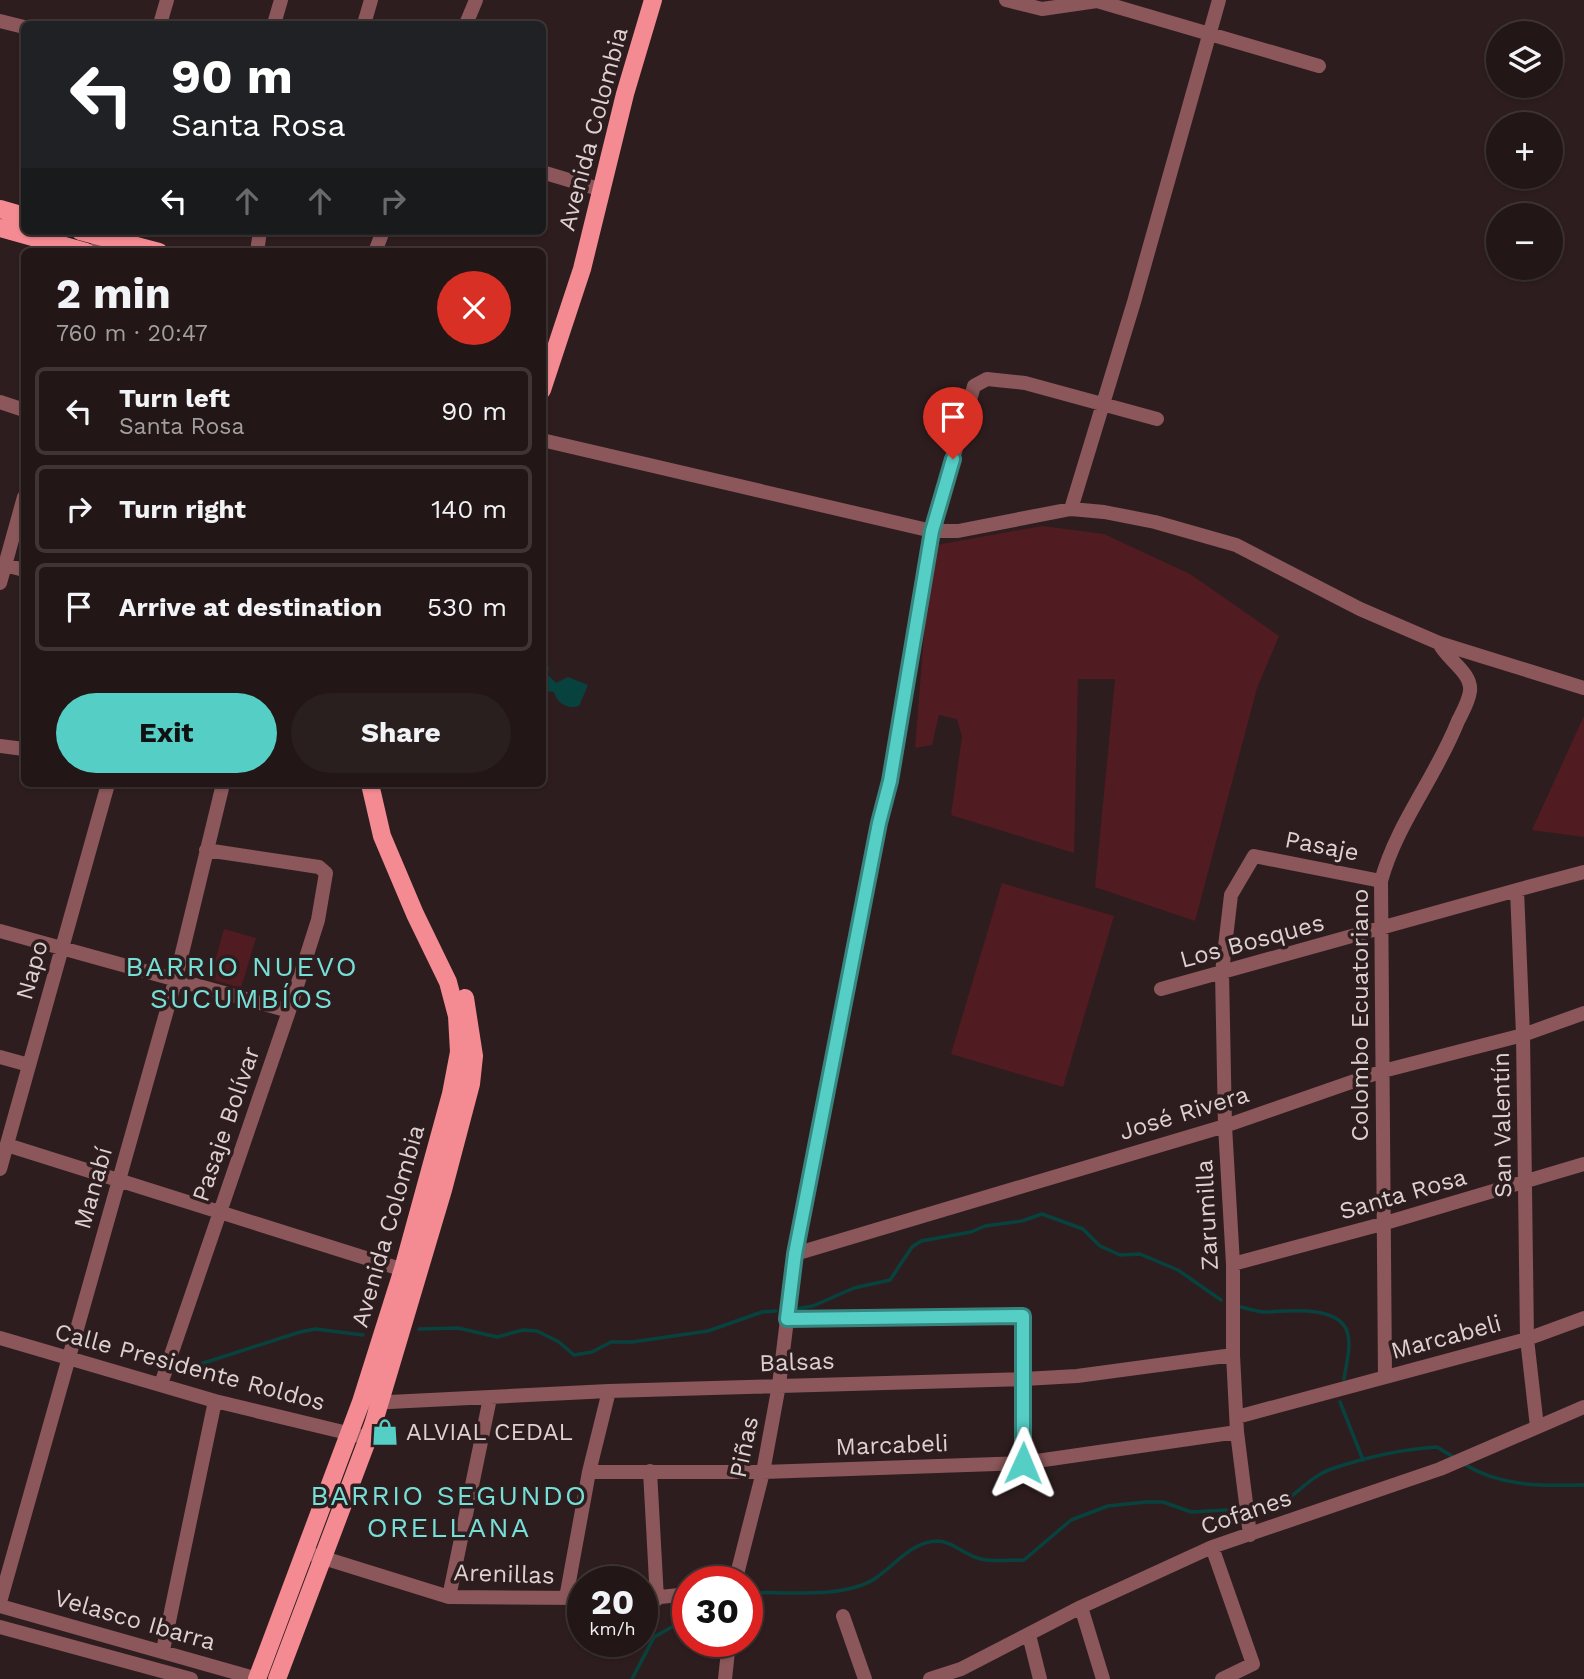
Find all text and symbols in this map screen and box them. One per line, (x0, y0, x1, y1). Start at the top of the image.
map controls (1486, 21, 1563, 280)
button: layers (1486, 21, 1563, 98)
street label: Avenida Colombia (552, 24, 634, 234)
text: 90 m (171, 47, 293, 105)
icon: left (56, 49, 147, 140)
text: Santa Rosa (171, 106, 346, 144)
button: + (1486, 112, 1563, 189)
icon: left (155, 182, 193, 220)
icon: ahead (228, 182, 266, 220)
icon: ahead (301, 182, 339, 220)
icon: right (374, 182, 412, 220)
button: − (1486, 203, 1563, 280)
text: 2 min (56, 269, 171, 318)
button: close (437, 271, 511, 345)
text: 760 m · 20:47 (56, 320, 208, 347)
text: Turn left (119, 383, 230, 413)
pin (923, 387, 983, 459)
icon: left (60, 392, 98, 430)
text: 90 m (441, 396, 507, 426)
icon: arrive (934, 398, 972, 436)
text: Santa Rosa (119, 413, 244, 440)
icon: right (60, 490, 98, 528)
text: Turn right (119, 494, 246, 524)
text: 140 m (431, 494, 507, 524)
icon: arrive (60, 588, 98, 626)
text: Arrive at destination (119, 592, 382, 622)
text: 530 m (427, 592, 507, 622)
button: Exit (56, 693, 277, 773)
button: Share (291, 693, 511, 773)
street label: Pasaje (1283, 825, 1361, 867)
street label: Colombo Ecuatoriano (1346, 889, 1374, 1141)
street label: Los Bosques (1177, 908, 1327, 974)
street label: Napo (10, 937, 54, 1003)
district label: BARRIO NUEVO SUCUMBÍOS (125, 950, 359, 1015)
street label: Pasaje Bolívar (186, 1043, 266, 1205)
street label: San Valentín (1487, 1052, 1517, 1198)
street label: José Rivera (1116, 1080, 1252, 1146)
street label: Avenida Colombia (346, 1122, 430, 1330)
street label: Manabí (68, 1144, 118, 1232)
street label: Zarumilla (1190, 1159, 1224, 1271)
street label: Santa Rosa (1336, 1163, 1470, 1225)
street label: Marcabeli (1388, 1309, 1504, 1365)
street label: Calle Presidente Roldos (52, 1317, 328, 1417)
street label: Balsas (759, 1347, 835, 1377)
street label: Piñas (724, 1414, 764, 1480)
shop icon: ALVIAL CEDAL (370, 1417, 400, 1447)
place label: ALVIAL CEDAL (406, 1418, 573, 1446)
position arrow (986, 1426, 1060, 1500)
street label: Marcabeli (835, 1429, 949, 1461)
district label: BARRIO SEGUNDO ORELLANA (310, 1479, 588, 1544)
street label: Cofanes (1197, 1483, 1295, 1541)
street label: Arenillas (453, 1558, 555, 1590)
speed limit sign: 30 (672, 1566, 763, 1657)
text: 20 (591, 1581, 634, 1623)
street label: Velasco Ibarra (51, 1584, 219, 1656)
text: km/h (589, 1618, 636, 1639)

